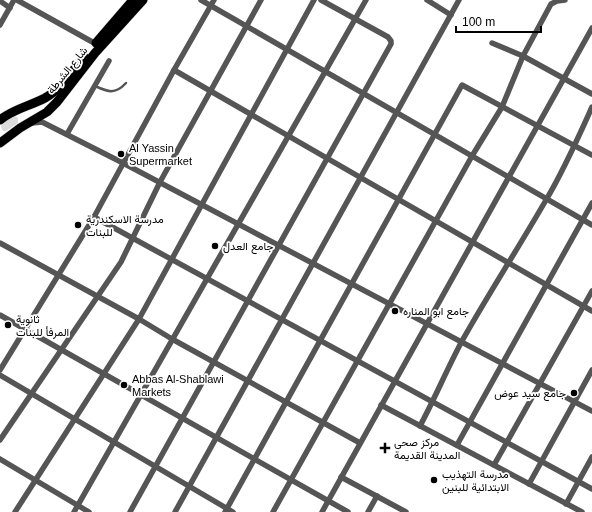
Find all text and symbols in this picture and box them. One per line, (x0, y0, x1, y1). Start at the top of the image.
scale bar (456, 8, 541, 34)
text: 100 m (462, 15, 495, 29)
street label: شارع الشرطة (45, 44, 91, 97)
place label: Al Yassin Supermarket (129, 142, 192, 167)
marker: Al Yassin Supermarket (116, 149, 126, 159)
place label: مدرسة الاسكندرية للبنات (86, 213, 164, 239)
marker: مدرسة الاسكندرية للبنات (73, 220, 83, 230)
place label: جامع العدل (223, 240, 274, 254)
marker: جامع العدل (210, 241, 220, 251)
place label: جامع ابو المناره (403, 305, 469, 319)
marker: جامع ابو المناره (390, 306, 400, 316)
place label: ثانوية المرفأ للبنات (16, 313, 69, 339)
marker: ثانوية المرفأ للبنات (3, 320, 13, 330)
place label: Abbas Al-Shablawi Markets (132, 373, 224, 398)
marker: Abbas Al-Shablawi Markets (119, 380, 129, 390)
place label: جامع سيد عوض (494, 387, 566, 401)
marker: جامع سيد عوض (569, 388, 579, 398)
place label: مركز صحي المدينة القديمة (394, 436, 460, 462)
marker: مركز صحي المدينة القديمة (379, 442, 391, 454)
place label: مدرسة التهذيب الابتدائية للبنين (442, 468, 509, 494)
marker: مدرسة التهذيب الابتدائية للبنين (429, 475, 439, 485)

